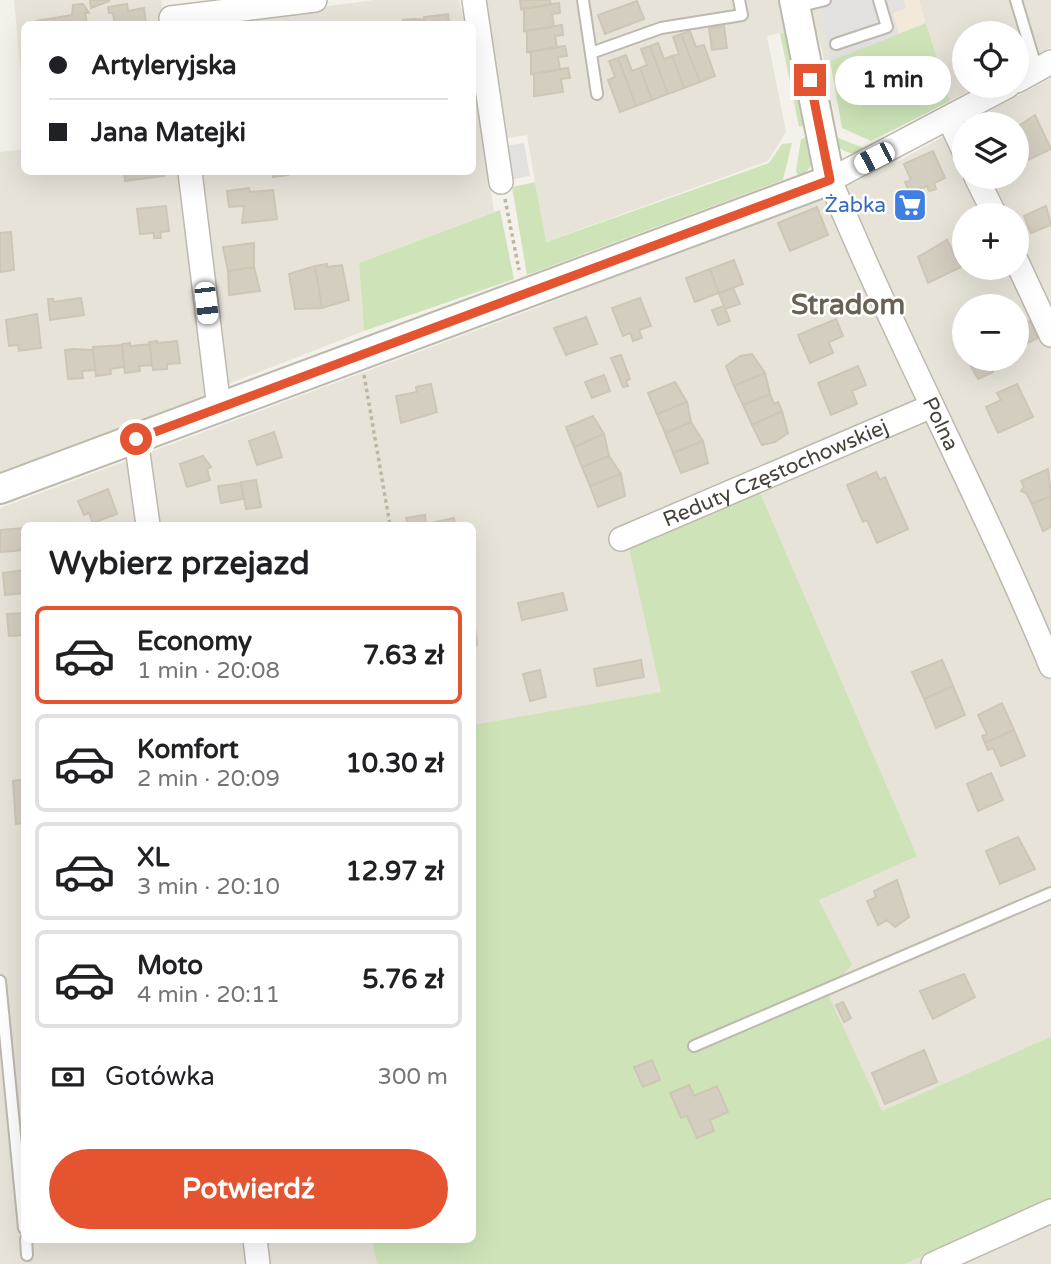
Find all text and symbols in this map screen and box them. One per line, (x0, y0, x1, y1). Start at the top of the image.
map controls (952, 21, 1029, 371)
button: locate (952, 21, 1029, 98)
text: Artyleryjska (91, 50, 237, 81)
callout: 1 min (834, 56, 950, 104)
route end (794, 64, 826, 96)
text: 1 min (862, 66, 924, 94)
button: layers (952, 112, 1029, 189)
text: Jana Matejki (91, 117, 246, 148)
car (851, 139, 898, 177)
supermarket icon: Żabka (891, 186, 929, 224)
place label: Żabka (825, 193, 886, 218)
button: + (952, 203, 1029, 280)
car (194, 281, 219, 325)
district label: Stradom (791, 288, 905, 322)
button: − (952, 294, 1029, 371)
street label: Polna (917, 393, 964, 455)
street label: Reduty Częstochowskiej (659, 414, 892, 533)
route start (120, 423, 152, 455)
text: Wybierz przejazd (49, 545, 310, 583)
icon: car (53, 624, 116, 687)
text: Economy (137, 626, 252, 657)
text: 7.63 zł (363, 640, 444, 671)
text: 1 min · 20:08 (137, 657, 280, 685)
icon: car (53, 732, 116, 795)
text: Komfort (137, 734, 239, 765)
text: 10.30 zł (345, 748, 444, 779)
text: 2 min · 20:09 (137, 765, 280, 793)
icon: car (53, 840, 116, 903)
text: XL (137, 842, 169, 873)
text: 12.97 zł (345, 856, 444, 887)
text: 3 min · 20:10 (137, 873, 280, 901)
icon: car (53, 948, 116, 1011)
text: Moto (137, 950, 203, 981)
text: 5.76 zł (362, 964, 444, 995)
text: 4 min · 20:11 (137, 981, 280, 1009)
icon: cash (49, 1058, 87, 1096)
text: Gotówka (105, 1061, 215, 1092)
text: 300 m (378, 1063, 448, 1091)
button: Potwierdź (49, 1149, 448, 1229)

